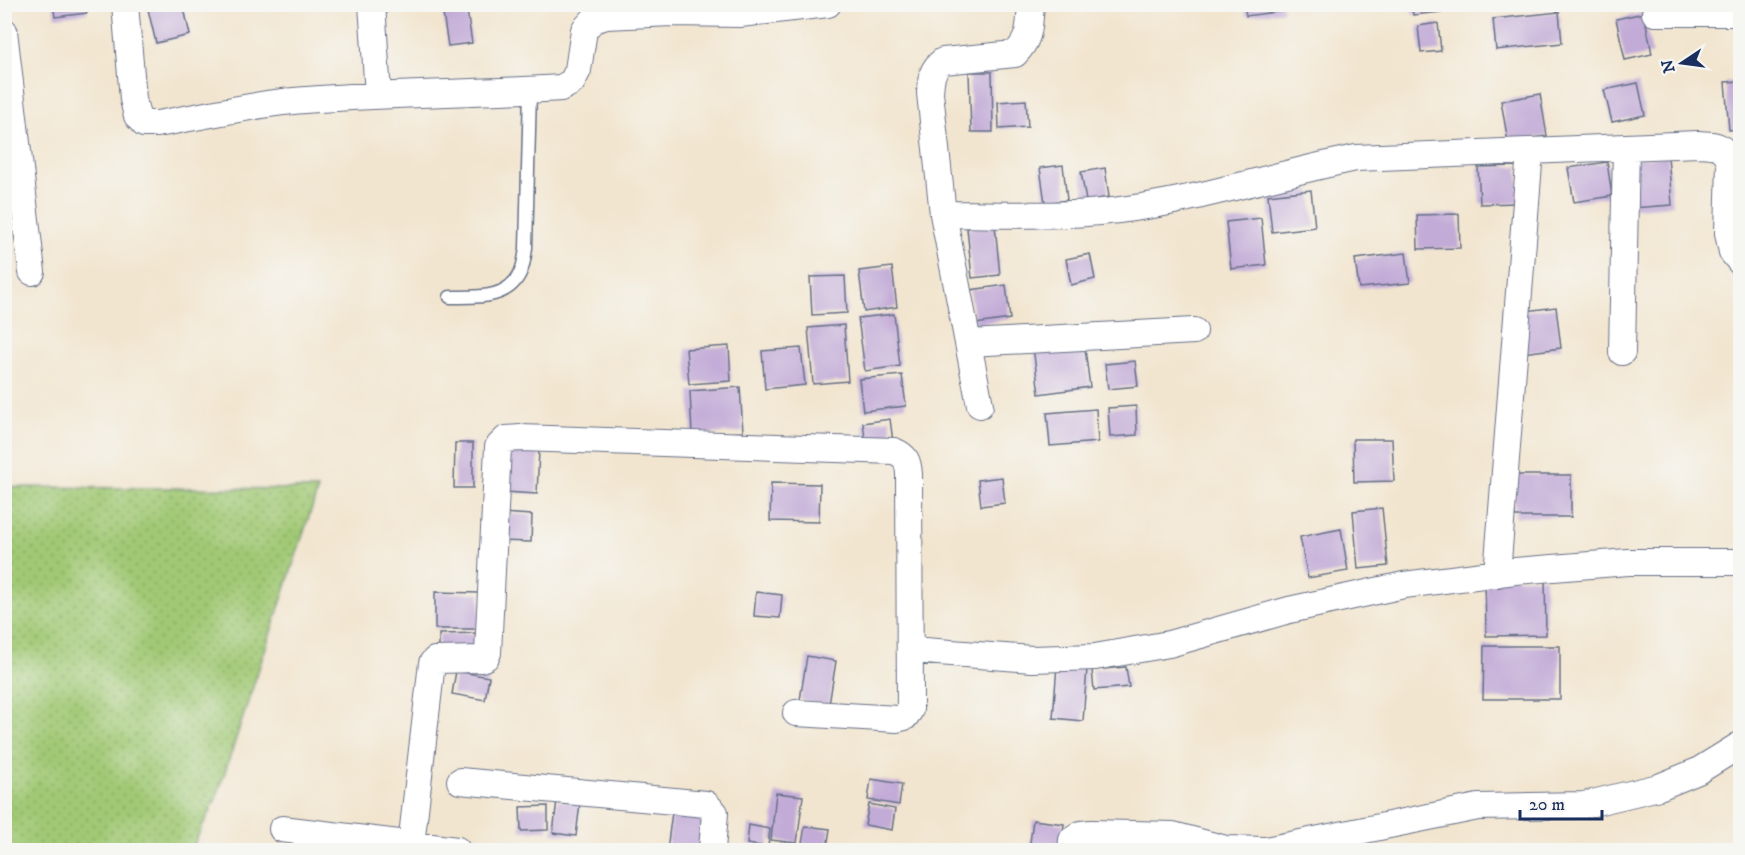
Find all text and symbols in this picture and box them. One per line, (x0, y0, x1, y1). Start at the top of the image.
north arrow (1652, 33, 1712, 93)
text: N (1657, 57, 1680, 75)
scale bar (1520, 783, 1602, 821)
text: 20 m (1529, 794, 1565, 816)

